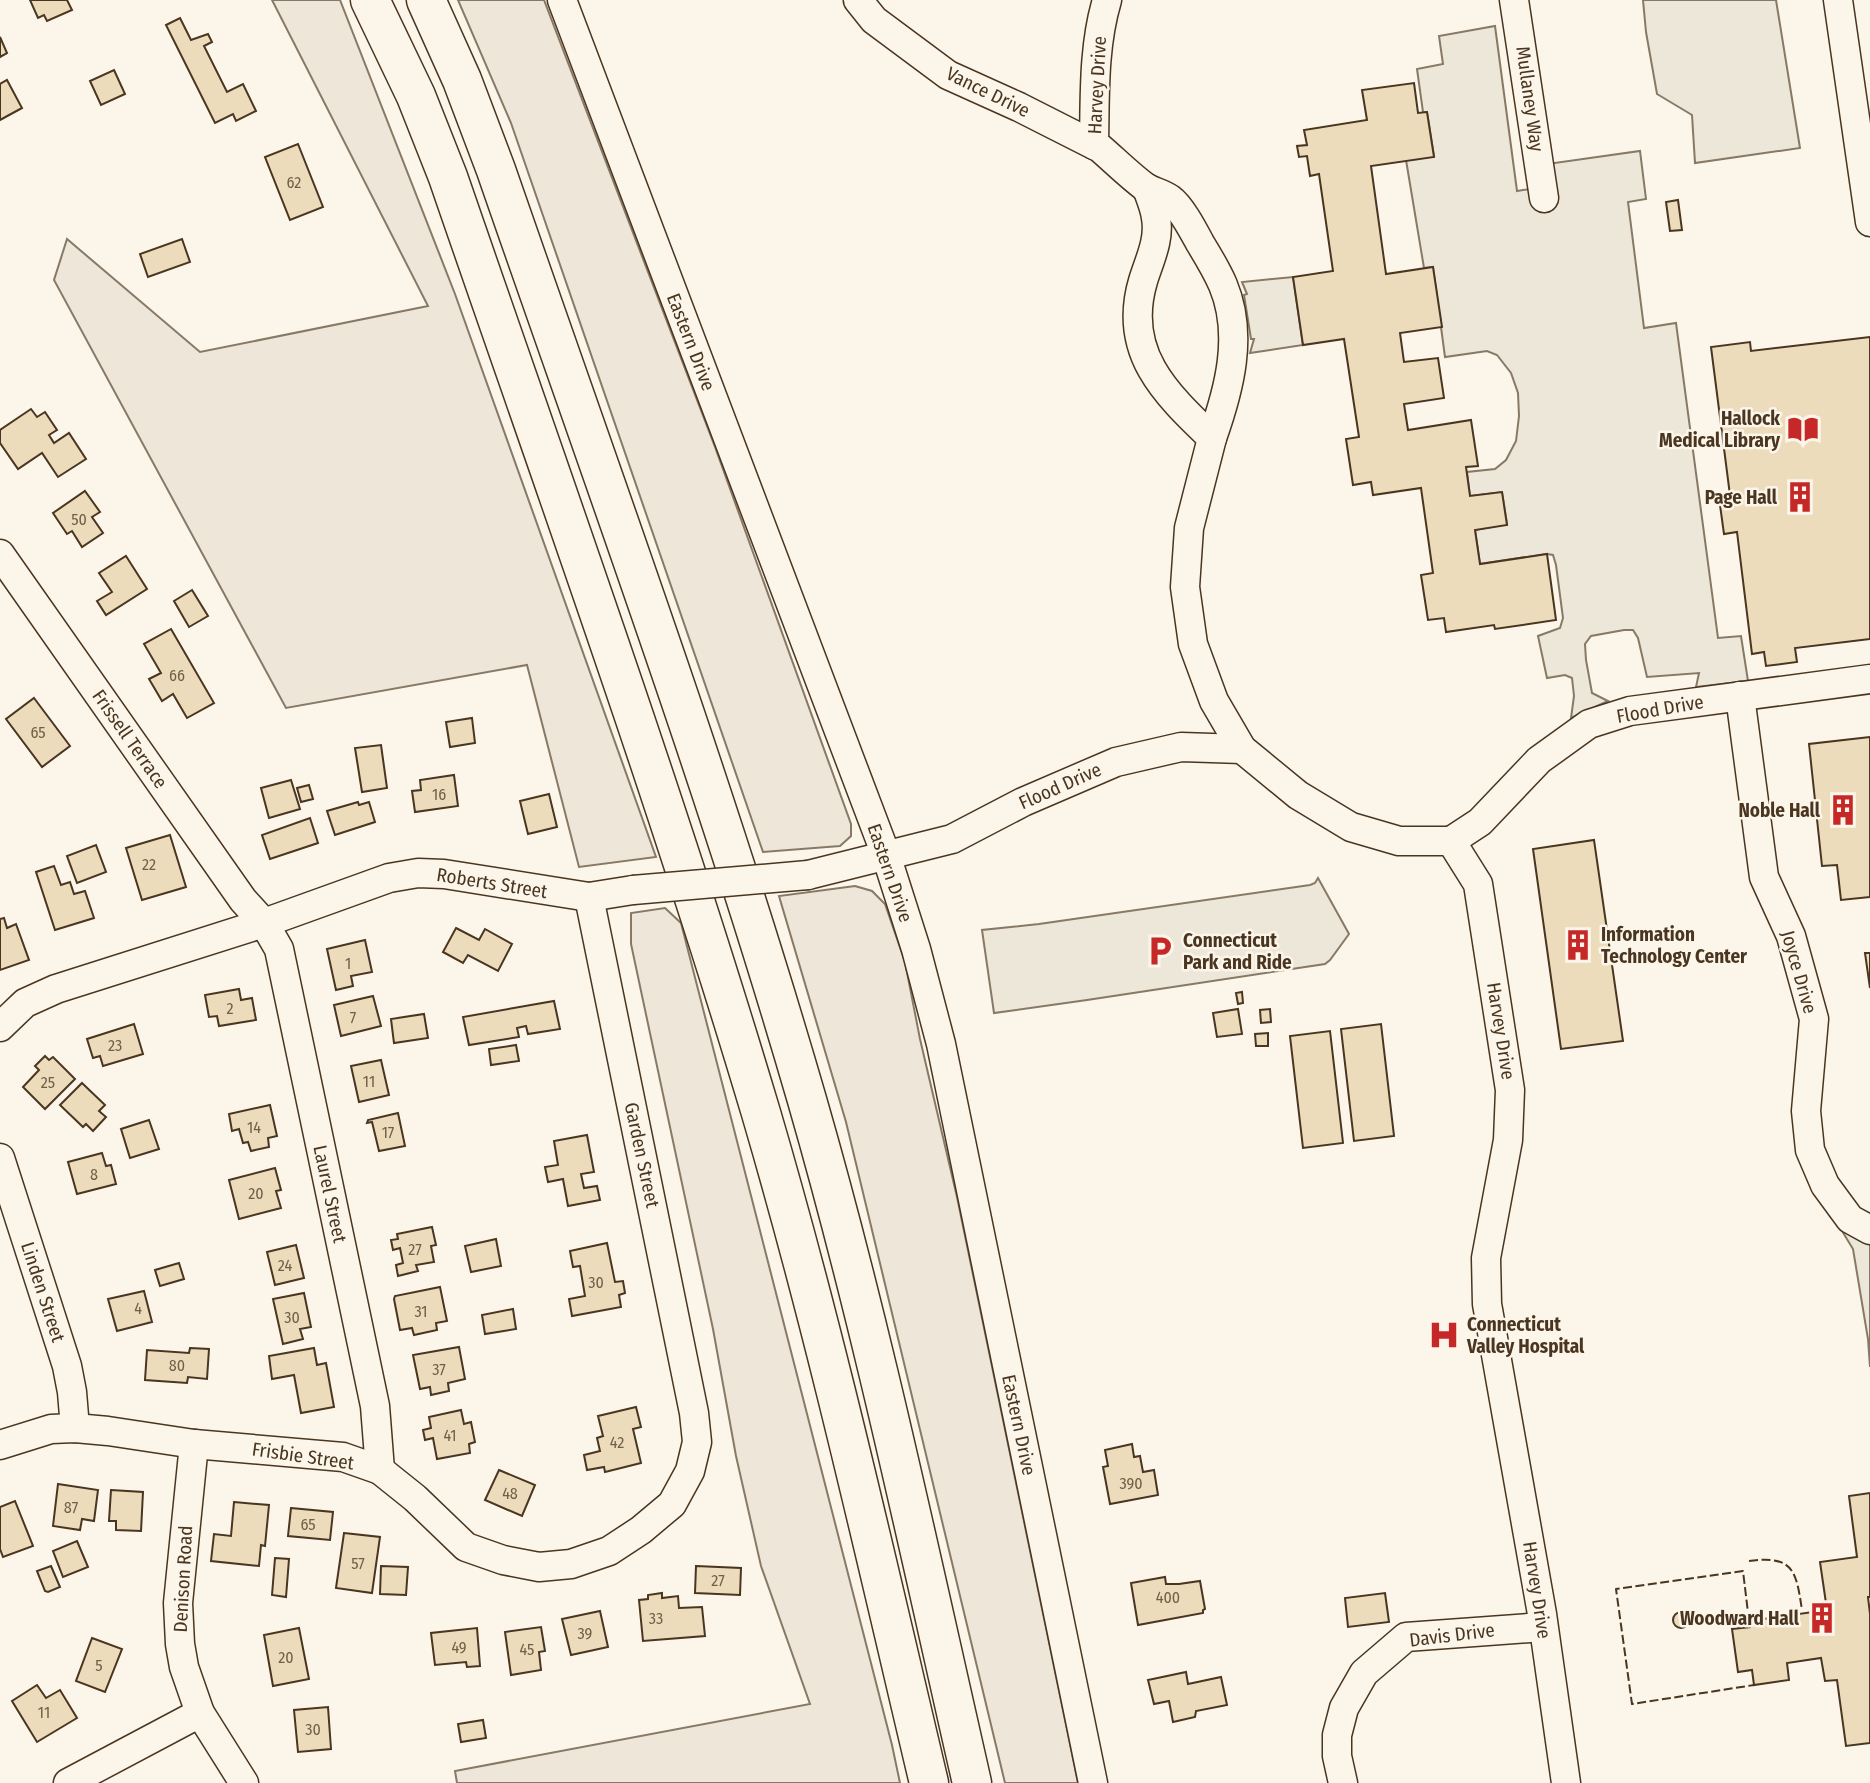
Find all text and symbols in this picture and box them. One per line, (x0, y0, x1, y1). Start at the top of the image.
street label: Harvey Drive (1083, 35, 1111, 135)
street label: Mullaney Way (1511, 45, 1549, 154)
street label: Vance Drive (942, 62, 1034, 122)
house number: 62 (287, 173, 301, 192)
street label: Eastern Drive (662, 290, 720, 394)
place label: Hallock Medical Library (1659, 407, 1781, 452)
library icon: Hallock Medical Library (1786, 412, 1820, 446)
building icon: Page Hall (1783, 480, 1817, 514)
place label: Page Hall (1705, 486, 1778, 509)
house number: 50 (71, 510, 87, 529)
house number: 66 (169, 666, 185, 685)
street label: Frissell Terrace (88, 685, 172, 793)
street label: Flood Drive (1615, 690, 1705, 728)
house number: 65 (30, 723, 46, 742)
street label: Flood Drive (1015, 758, 1105, 814)
house number: 16 (432, 785, 446, 804)
building icon: Noble Hall (1826, 793, 1860, 827)
place label: Noble Hall (1738, 799, 1821, 822)
street label: Eastern Drive (862, 821, 918, 925)
house number: 22 (142, 855, 156, 874)
street label: Roberts Street (435, 863, 550, 903)
place label: Information Technology Center (1601, 923, 1748, 968)
building icon: Information Technology Center (1561, 928, 1595, 962)
street label: Joyce Drive (1776, 928, 1822, 1016)
place label: Connecticut Park and Ride (1183, 929, 1292, 974)
parking icon: Connecticut Park and Ride (1143, 934, 1177, 968)
house number: 1 (345, 954, 351, 973)
street label: Harvey Drive (1482, 981, 1520, 1081)
house number: 2 (226, 999, 234, 1018)
house number: 7 (350, 1008, 357, 1027)
house number: 23 (108, 1036, 122, 1055)
house number: 11 (363, 1072, 375, 1091)
house number: 25 (41, 1073, 55, 1092)
street label: Garden Street (620, 1100, 665, 1211)
house number: 14 (247, 1118, 261, 1137)
house number: 17 (382, 1123, 395, 1142)
street label: Laurel Street (308, 1143, 352, 1246)
house number: 8 (90, 1165, 98, 1184)
house number: 20 (248, 1184, 264, 1203)
street label: Linden Street (16, 1239, 70, 1346)
house number: 27 (408, 1240, 422, 1259)
house number: 24 (278, 1256, 292, 1275)
house number: 30 (588, 1273, 604, 1292)
house number: 4 (134, 1299, 142, 1318)
house number: 31 (414, 1302, 428, 1321)
house number: 30 (284, 1308, 300, 1327)
place label: Connecticut Valley Hospital (1466, 1313, 1585, 1358)
hospital icon: Connecticut Valley Hospital (1427, 1318, 1461, 1352)
house number: 80 (169, 1356, 185, 1375)
house number: 37 (432, 1360, 446, 1379)
street label: Eastern Drive (997, 1372, 1041, 1478)
house number: 41 (443, 1426, 457, 1445)
house number: 42 (610, 1433, 624, 1452)
street label: Frisbie Street (251, 1437, 356, 1475)
house number: 390 (1119, 1474, 1143, 1493)
house number: 48 (502, 1484, 518, 1503)
house number: 87 (64, 1498, 79, 1517)
house number: 65 (300, 1515, 316, 1534)
street label: Denison Road (169, 1525, 197, 1633)
street label: Harvey Drive (1518, 1540, 1556, 1640)
house number: 57 (351, 1554, 365, 1573)
house number: 27 (711, 1571, 725, 1590)
house number: 400 (1156, 1588, 1180, 1607)
building icon: Woodward Hall (1805, 1601, 1839, 1635)
place label: Woodward Hall (1680, 1607, 1800, 1630)
house number: 33 (649, 1609, 663, 1628)
street label: Davis Drive (1408, 1618, 1496, 1652)
house number: 39 (578, 1624, 593, 1643)
house number: 49 (451, 1638, 467, 1657)
house number: 45 (520, 1640, 534, 1659)
house number: 20 (278, 1648, 294, 1667)
house number: 5 (95, 1656, 103, 1675)
house number: 11 (38, 1703, 50, 1722)
house number: 30 (305, 1720, 321, 1739)

